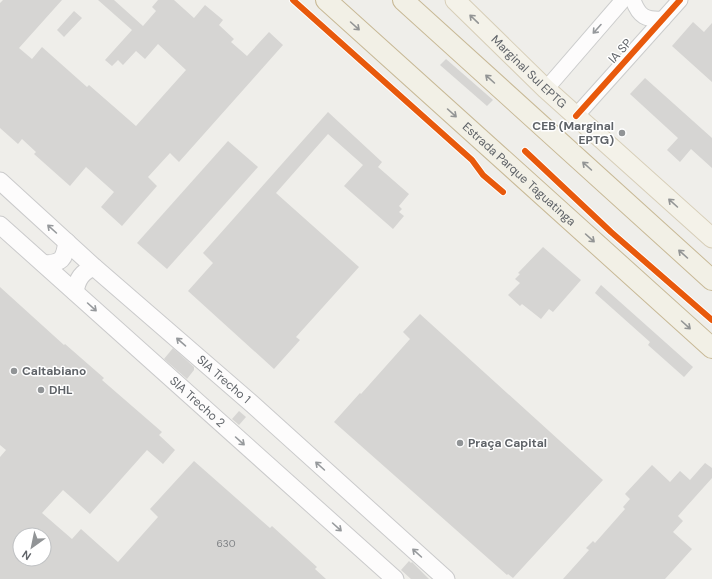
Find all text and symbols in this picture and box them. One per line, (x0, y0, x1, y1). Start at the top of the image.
one-way arrow (469, 14, 479, 24)
one-way arrow (350, 21, 360, 31)
one-way arrow (592, 24, 601, 34)
street label: Marginal Sul EPTG (488, 32, 570, 112)
street label: IA SP (605, 35, 635, 67)
one-way arrow (486, 75, 496, 84)
one-way arrow (446, 109, 457, 118)
place label: CEB (Marginal EPTG) (532, 118, 614, 148)
street label: Estrada Parque Taguatinga (459, 119, 579, 229)
marker: CEB (Marginal EPTG) (617, 128, 627, 138)
one-way arrow (582, 162, 592, 171)
one-way arrow (667, 198, 678, 207)
one-way arrow (47, 224, 57, 233)
one-way arrow (584, 233, 594, 242)
one-way arrow (678, 249, 688, 258)
one-way arrow (86, 303, 97, 312)
one-way arrow (681, 320, 691, 330)
one-way arrow (176, 338, 186, 347)
street label: SIA Trecho 1 (194, 352, 254, 407)
place label: Caltabiano (22, 363, 86, 379)
marker: Caltabiano (9, 366, 19, 376)
street label: SIA Trecho 2 (166, 373, 228, 431)
place label: DHL (49, 382, 73, 398)
marker: DHL (36, 385, 46, 395)
place label: Praça Capital (468, 435, 547, 451)
one-way arrow (235, 436, 246, 445)
marker: Praça Capital (455, 438, 465, 448)
one-way arrow (315, 461, 325, 470)
one-way arrow (332, 523, 343, 532)
north arrow (12, 527, 52, 567)
house number: 630 (216, 537, 236, 550)
text: N (19, 547, 34, 563)
one-way arrow (412, 548, 422, 558)

